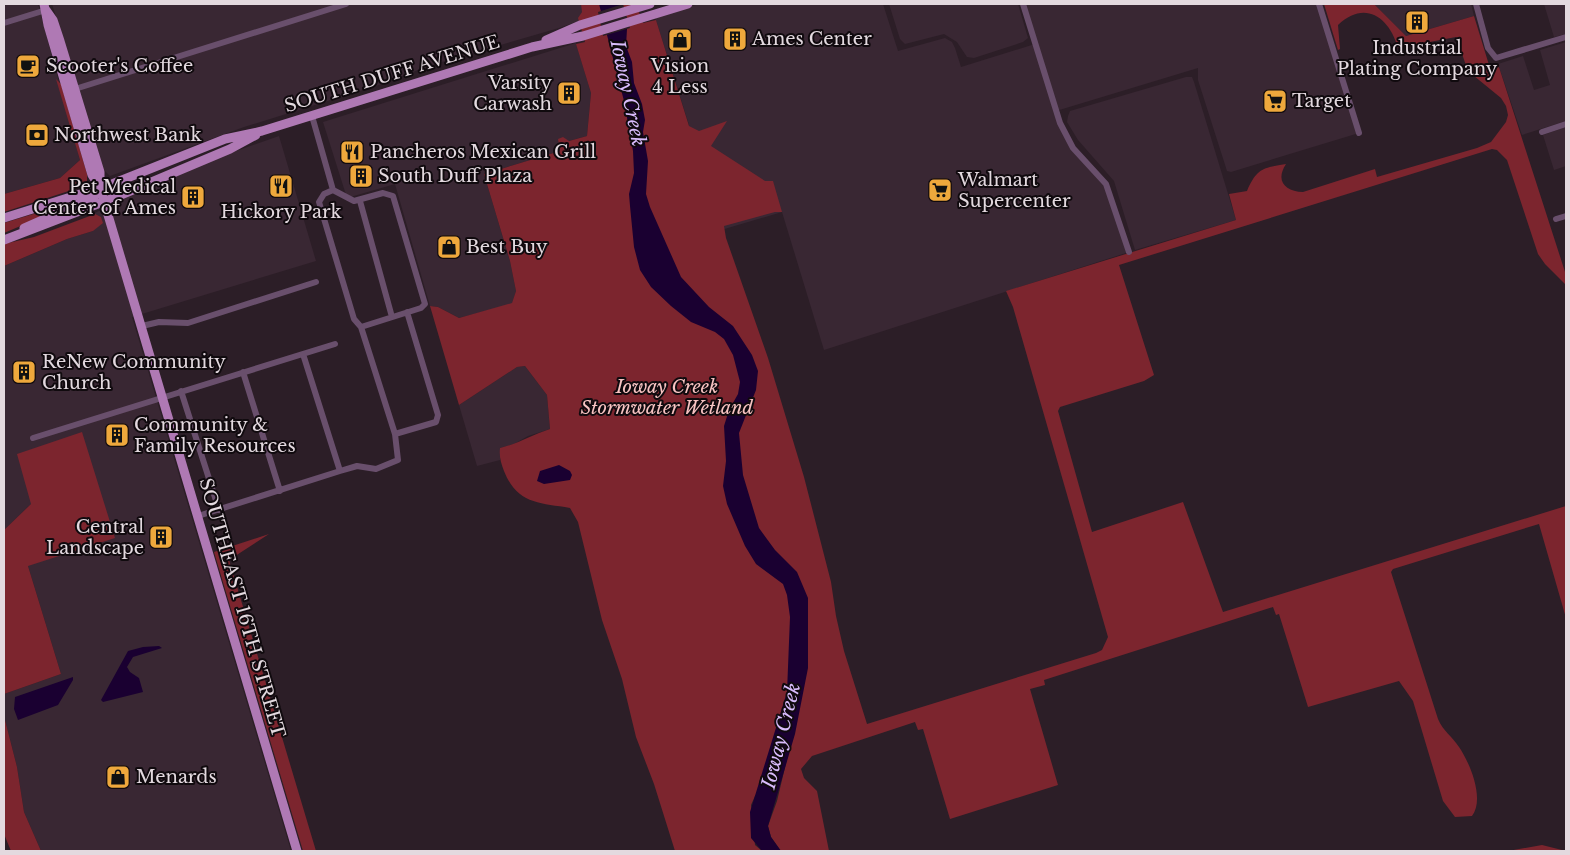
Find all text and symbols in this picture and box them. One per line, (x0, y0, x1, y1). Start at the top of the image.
building icon: Industrial Plating Company (1404, 9, 1430, 35)
building icon: Ames Center (722, 26, 748, 52)
shop icon: Vision 4 Less (667, 27, 693, 53)
place label: Ames Center (751, 28, 872, 50)
street label: SOUTH DUFF AVENUE (282, 31, 502, 117)
water label: Ioway Creek (605, 37, 650, 148)
place label: Industrial Plating Company (1337, 37, 1498, 80)
cafe icon: Scooter's Coffee (15, 53, 41, 79)
place label: Scooter's Coffee (46, 55, 193, 77)
place label: Vision 4 Less (650, 55, 709, 98)
place label: Varsity Carwash (473, 72, 552, 115)
building icon: Varsity Carwash (556, 80, 582, 106)
supermarket icon: Target (1262, 88, 1288, 114)
place label: Target (1292, 90, 1351, 112)
bank icon: Northwest Bank (24, 122, 50, 148)
place label: Northwest Bank (54, 124, 202, 146)
restaurant icon: Pancheros Mexican Grill (339, 139, 365, 165)
place label: Pancheros Mexican Grill (370, 141, 596, 163)
building icon: South Duff Plaza (348, 163, 374, 189)
place label: South Duff Plaza (378, 165, 532, 187)
place label: Walmart Supercenter (957, 169, 1071, 212)
restaurant icon: Hickory Park (268, 173, 294, 199)
place label: Pet Medical Center of Ames (33, 176, 176, 219)
supermarket icon: Walmart Supercenter (927, 177, 953, 203)
building icon: Pet Medical Center of Ames (180, 184, 206, 210)
place label: Hickory Park (220, 201, 342, 223)
shop icon: Best Buy (436, 234, 462, 260)
place label: Best Buy (466, 236, 548, 258)
place label: ReNew Community Church (42, 351, 226, 394)
building icon: ReNew Community Church (11, 359, 37, 385)
park label: Ioway Creek Stormwater Wetland (581, 376, 754, 419)
place label: Community & Family Resources (134, 414, 296, 457)
building icon: Community & Family Resources (104, 422, 130, 448)
street label: SOUTHEAST 16TH STREET (194, 476, 290, 741)
place label: Central Landscape (46, 516, 144, 559)
building icon: Central Landscape (148, 524, 174, 550)
water label: Ioway Creek (757, 681, 805, 792)
shop icon: Menards (105, 764, 131, 790)
place label: Menards (136, 766, 217, 788)

